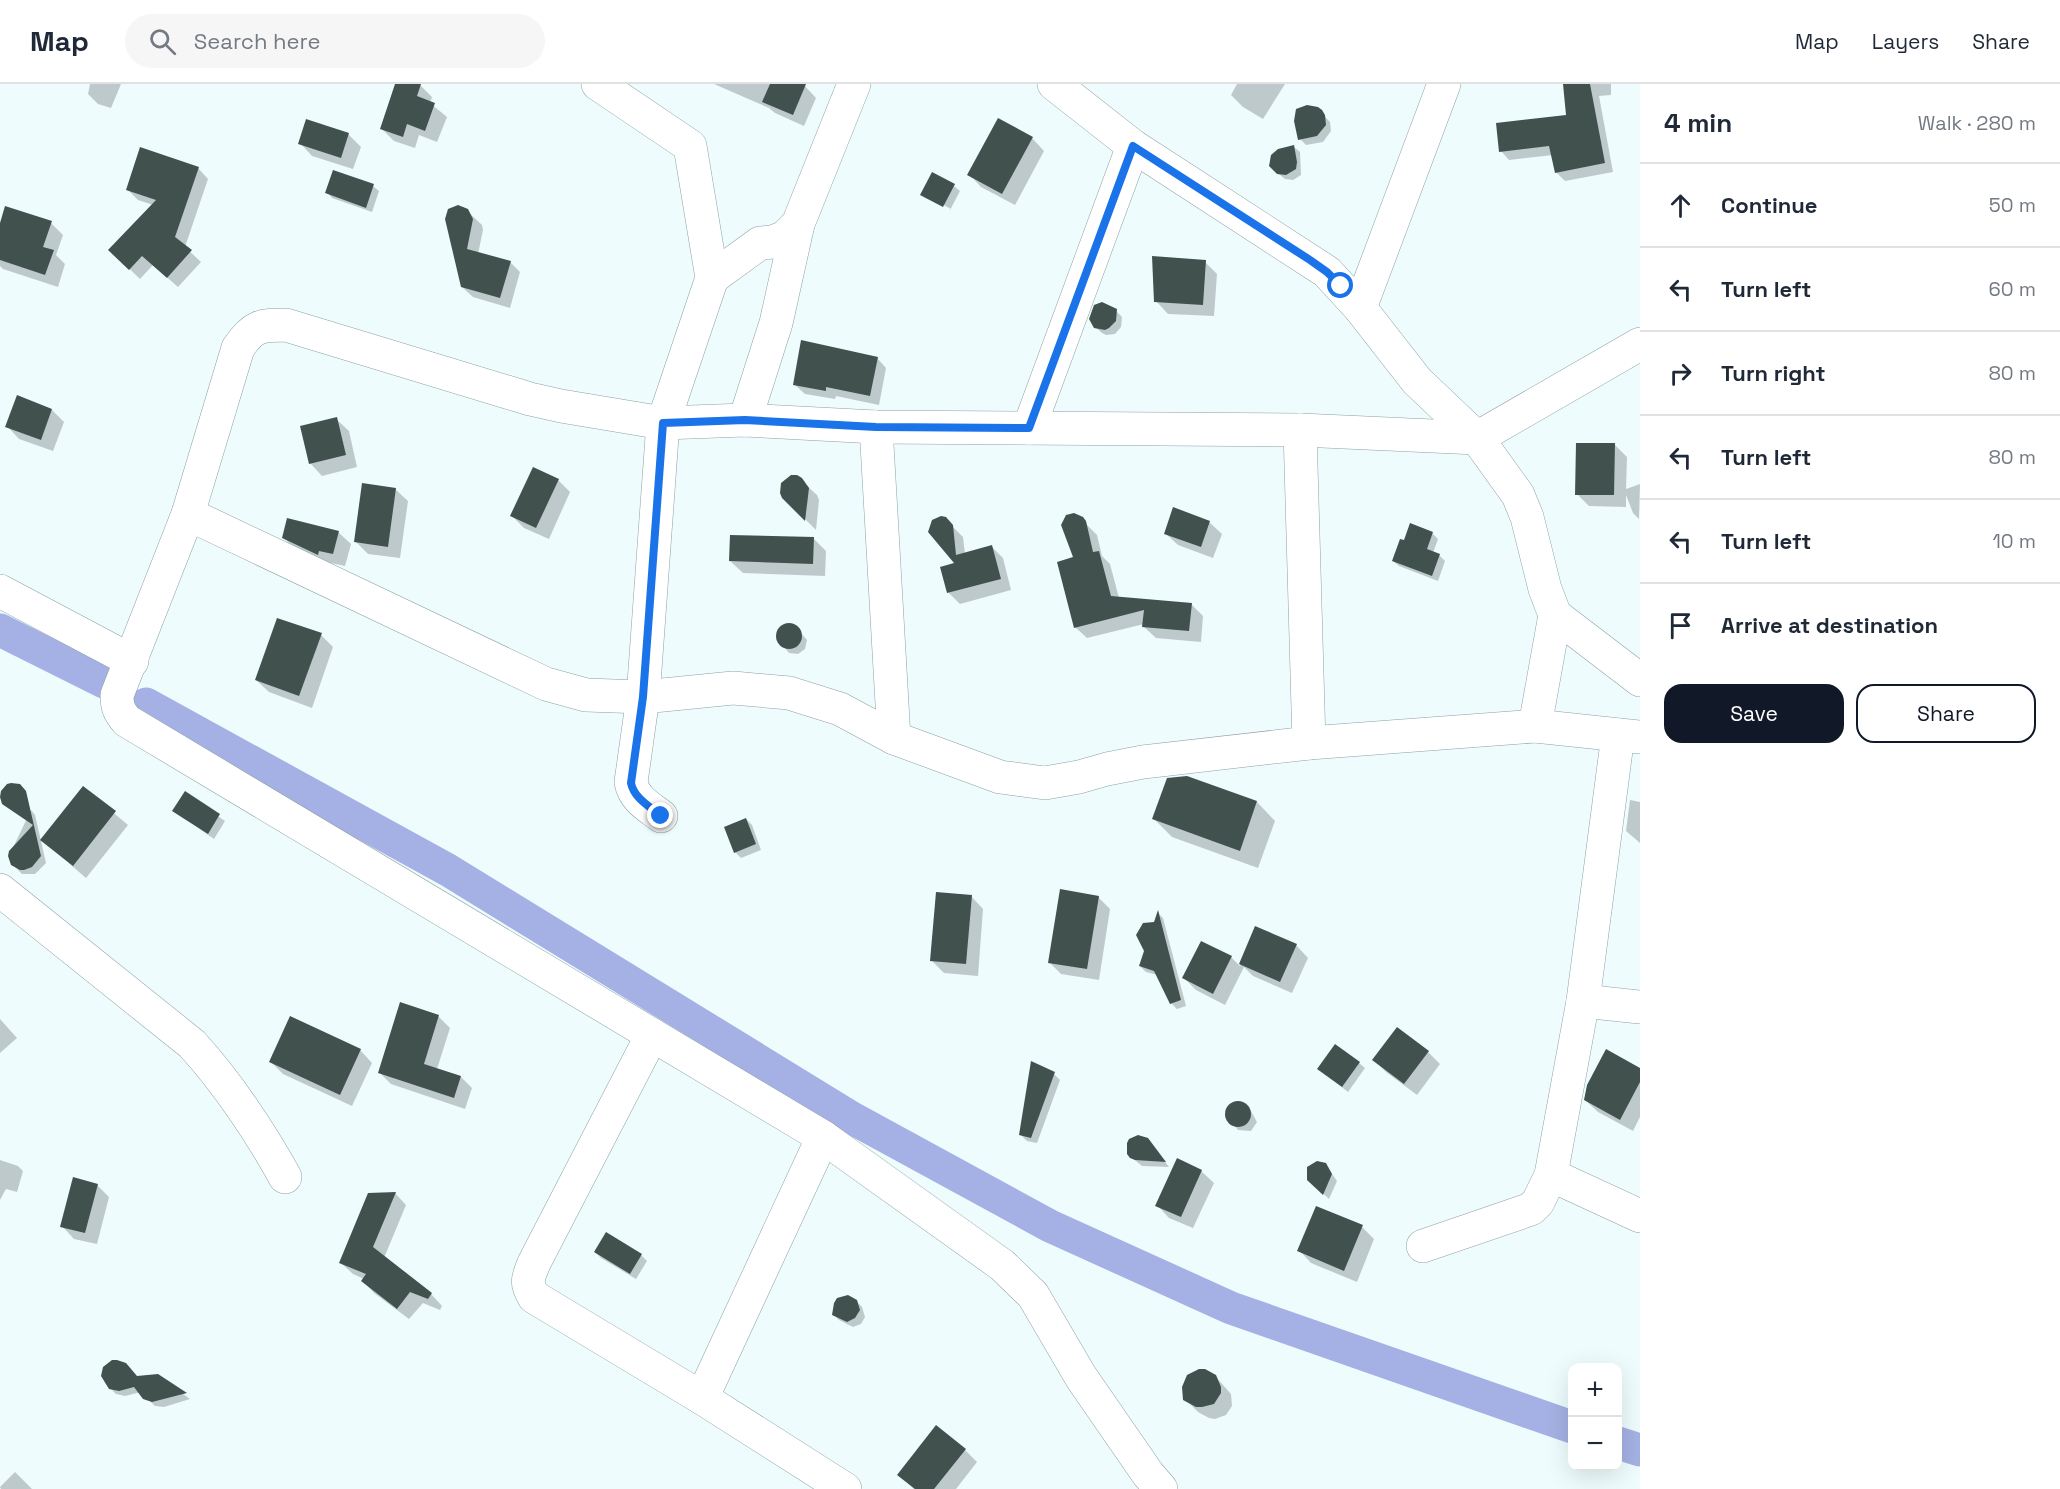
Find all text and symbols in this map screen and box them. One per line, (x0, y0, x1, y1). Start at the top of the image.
search box (125, 14, 545, 68)
text: Map (30, 23, 89, 59)
icon: search (146, 25, 179, 58)
text: Search here (194, 27, 321, 55)
text: Map (1795, 28, 1839, 55)
text: Layers (1872, 28, 1939, 55)
text: Share (1972, 28, 2030, 55)
text: 4 min (1664, 106, 1732, 140)
text: Walk · 280 m (1918, 110, 2036, 136)
icon: ahead (1664, 189, 1697, 222)
text: Continue (1721, 191, 1817, 219)
text: 50 m (1989, 192, 2036, 218)
route start (1327, 272, 1353, 298)
icon: left (1664, 273, 1697, 306)
text: Turn left (1721, 275, 1811, 303)
text: 60 m (1989, 276, 2036, 302)
icon: right (1664, 357, 1697, 390)
text: Turn right (1721, 359, 1826, 387)
text: 80 m (1988, 360, 2036, 386)
icon: left (1664, 441, 1697, 474)
text: Turn left (1721, 443, 1811, 471)
text: 80 m (1988, 444, 2036, 470)
icon: left (1664, 525, 1697, 558)
text: Turn left (1721, 527, 1811, 555)
text: 10 m (1992, 528, 2036, 554)
icon: arrive (1664, 609, 1697, 642)
text: Arrive at destination (1721, 611, 1938, 639)
button: Save (1664, 684, 1844, 743)
button: Share (1856, 684, 2036, 743)
route end (647, 802, 673, 828)
map controls (1568, 1363, 1622, 1471)
button: + (1568, 1363, 1622, 1417)
button: − (1568, 1417, 1622, 1471)

